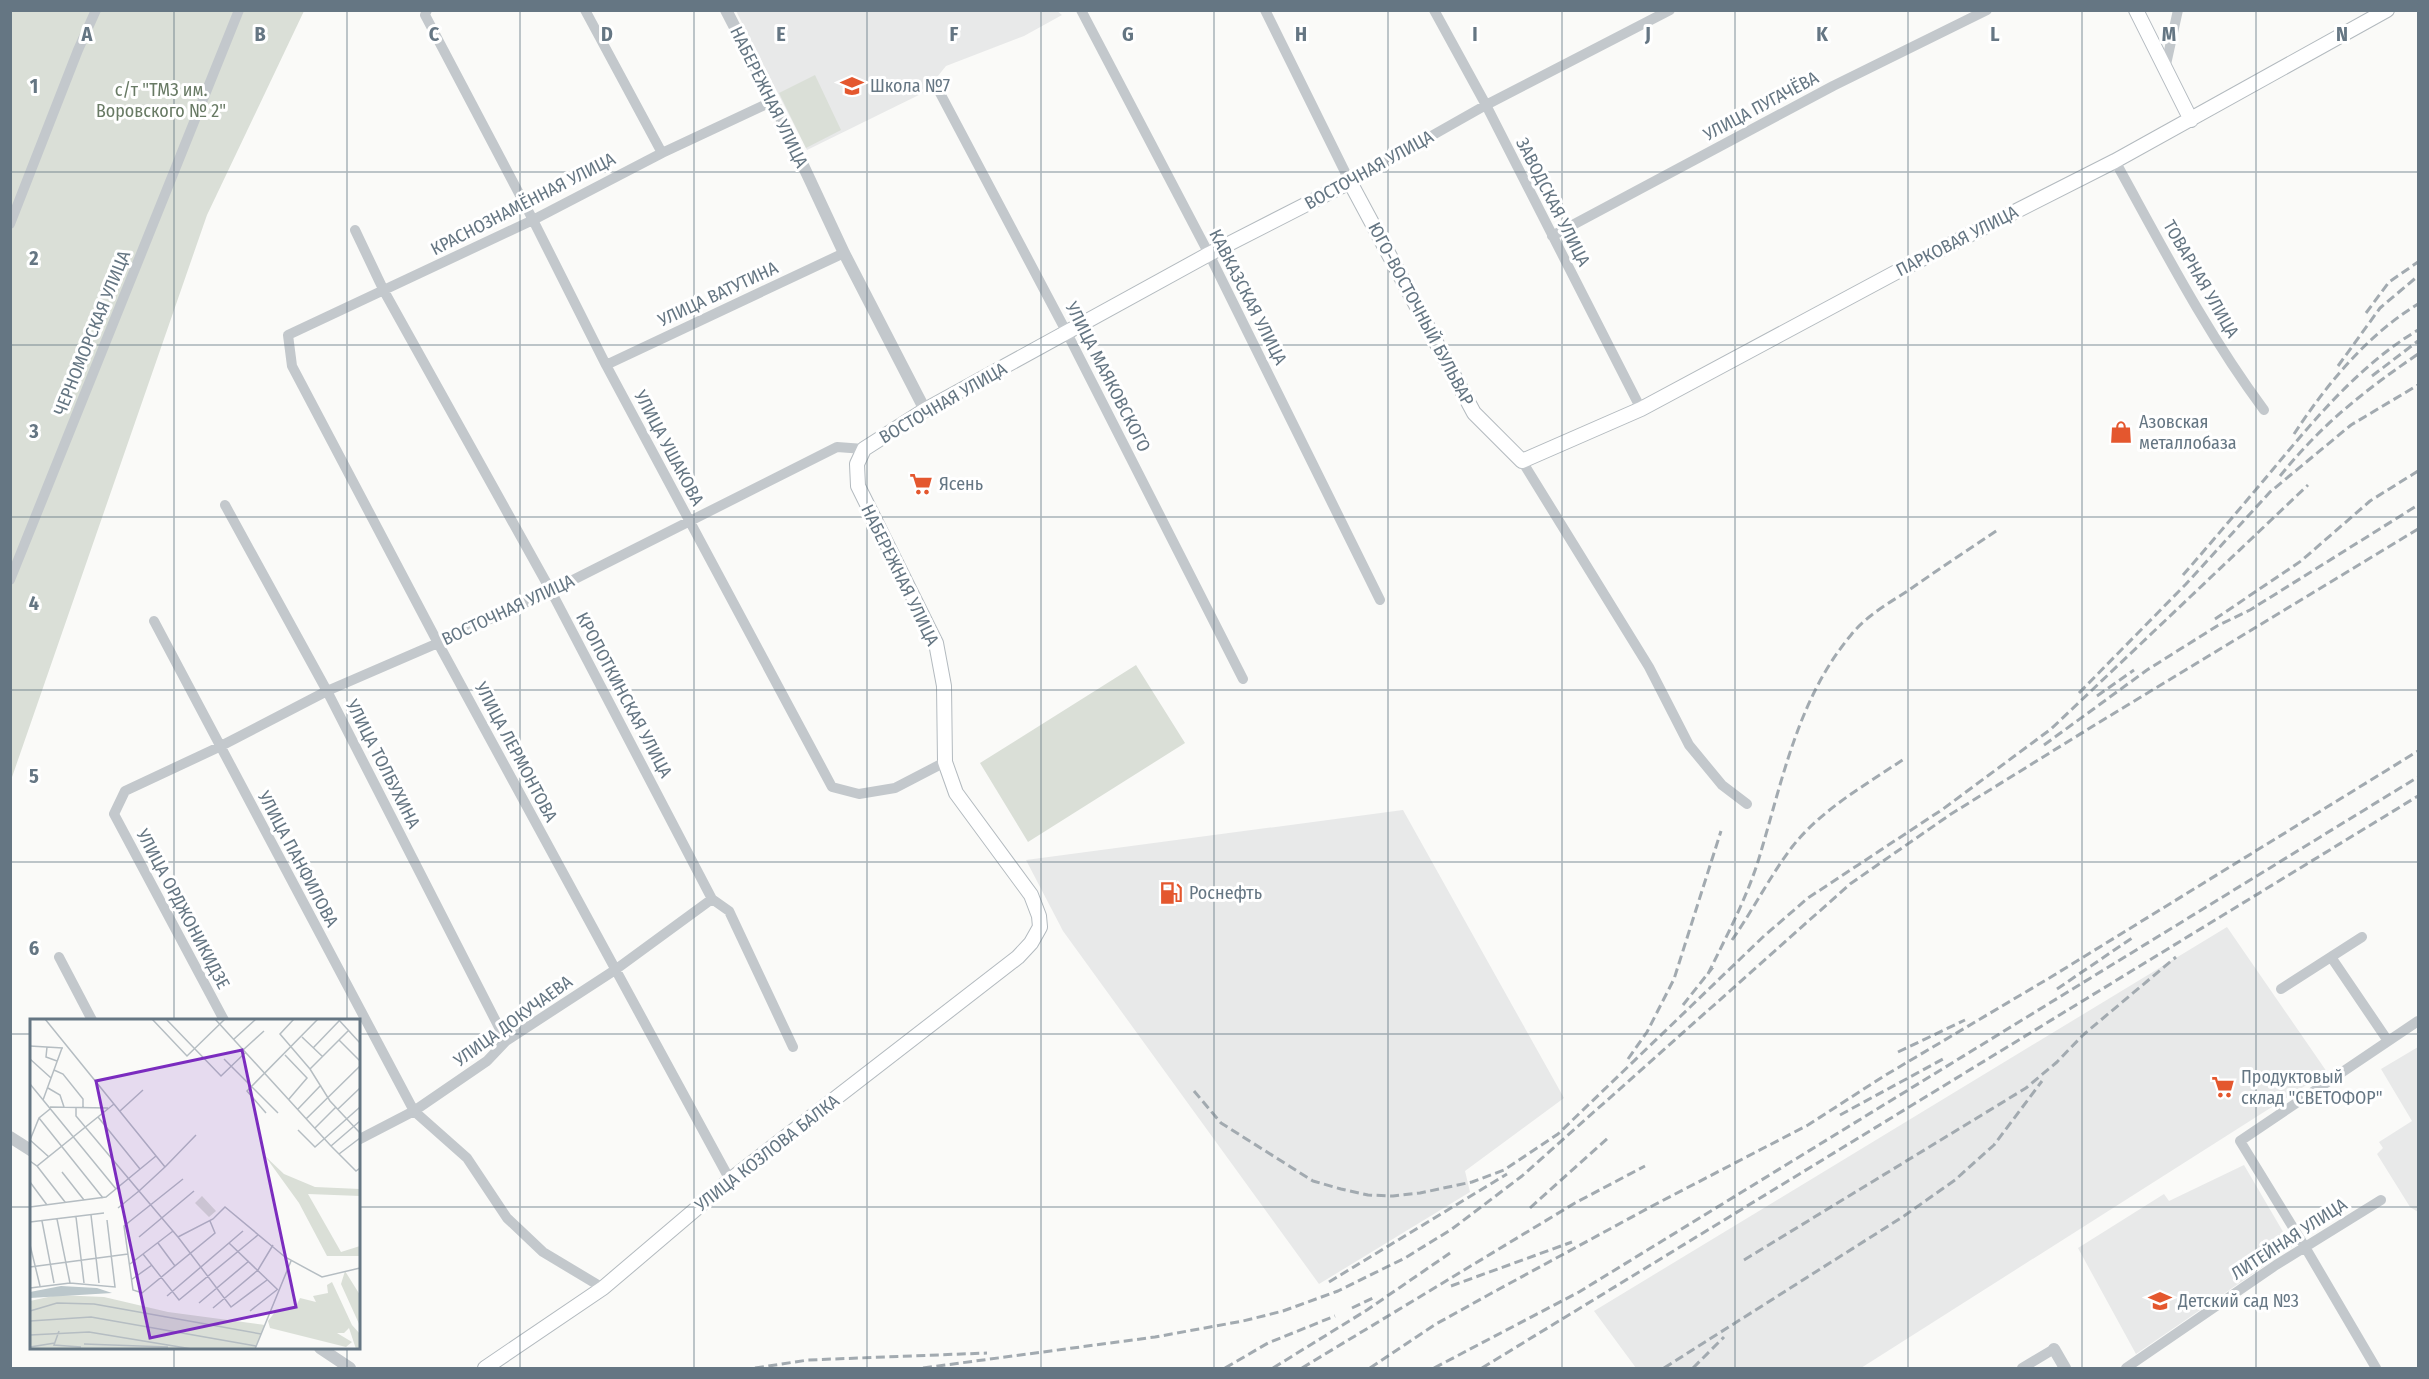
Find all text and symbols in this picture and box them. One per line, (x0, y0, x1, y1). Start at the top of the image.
text: A (81, 22, 94, 46)
text: B (254, 22, 266, 46)
text: C (429, 22, 440, 46)
text: D (601, 22, 613, 46)
text: E (776, 22, 786, 46)
text: F (950, 22, 959, 46)
text: G (1122, 22, 1134, 46)
text: H (1295, 22, 1307, 46)
text: I (1472, 22, 1478, 46)
text: J (1644, 22, 1651, 46)
text: K (1816, 22, 1828, 46)
text: L (1990, 22, 2000, 46)
text: M (2162, 22, 2176, 46)
text: N (2336, 22, 2348, 46)
street label: НАБЕРЕЖНАЯ УЛИЦА (725, 23, 813, 172)
street label: УЛИЦА ПУГАЧЁВА (1699, 66, 1823, 146)
school or university icon: Школа №7 (839, 73, 865, 99)
text: 1 (30, 74, 38, 98)
place label: Школа №7 (870, 75, 950, 97)
park label: с/т "ТМЗ им. Воровского № 2" (96, 79, 226, 122)
street label: ВОСТОЧНАЯ УЛИЦА (1301, 125, 1438, 214)
street label: ЗАВОДСКАЯ УЛИЦА (1511, 134, 1595, 270)
street label: КРАСНОЗНАМЁННАЯ УЛИЦА (427, 148, 619, 260)
street label: ПАРКОВАЯ УЛИЦА (1892, 201, 2022, 281)
street label: ТОВАРНАЯ УЛИЦА (2158, 216, 2244, 342)
street label: ЮГО-ВОСТОЧНЫЙ БУЛЬВАР (1363, 219, 1479, 409)
street label: КАВКАЗСКАЯ УЛИЦА (1204, 226, 1292, 369)
text: 2 (28, 246, 39, 270)
street label: ЧЕРНОМОРСКАЯ УЛИЦА (49, 247, 135, 419)
street label: УЛИЦА ВАТУТИНА (654, 256, 782, 332)
street label: УЛИЦА МАЯКОВСКОГО (1060, 297, 1155, 456)
street label: ВОСТОЧНАЯ УЛИЦА (875, 357, 1011, 448)
street label: УЛИЦА УШАКОВА (629, 386, 709, 510)
place label: Азовская металлобаза (2139, 411, 2237, 454)
text: 3 (28, 419, 39, 443)
shop icon: Азовская металлобаза (2108, 419, 2134, 445)
supermarket icon: Ясень (908, 471, 934, 497)
place label: Ясень (939, 473, 983, 495)
street label: НАБЕРЕЖНАЯ УЛИЦА (856, 501, 944, 650)
street label: ВОСТОЧНАЯ УЛИЦА (438, 569, 578, 650)
text: 4 (29, 591, 39, 615)
street label: КРОПОТКИНСКАЯ УЛИЦА (571, 609, 677, 782)
street label: УЛИЦА ЛЕРМОНТОВА (469, 677, 562, 826)
street label: УЛИЦА ТОЛБУХИНА (341, 695, 425, 833)
text: 5 (29, 764, 39, 788)
street label: УЛИЦА ПАНФИЛОВА (252, 786, 343, 931)
street label: УЛИЦА ОРДЖОНИКИДЗЕ (131, 824, 234, 993)
fuel station icon: Роснефть (1158, 880, 1184, 906)
place label: Роснефть (1189, 882, 1262, 904)
text: 6 (29, 936, 39, 960)
street label: УЛИЦА ДОКУЧАЕВА (449, 970, 577, 1072)
inset map (30, 1019, 360, 1349)
place label: Продуктовый склад "СВЕТОФОР" (2241, 1066, 2383, 1109)
supermarket icon: Продуктовый склад "СВЕТОФОР" (2210, 1074, 2236, 1100)
street label: УЛИЦА КОЗЛОВА БАЛКА (690, 1090, 844, 1217)
street label: ЛИТЕЙНАЯ УЛИЦА (2227, 1193, 2352, 1285)
school or university icon: Детский сад №3 (2147, 1288, 2173, 1314)
place label: Детский сад №3 (2177, 1290, 2299, 1312)

